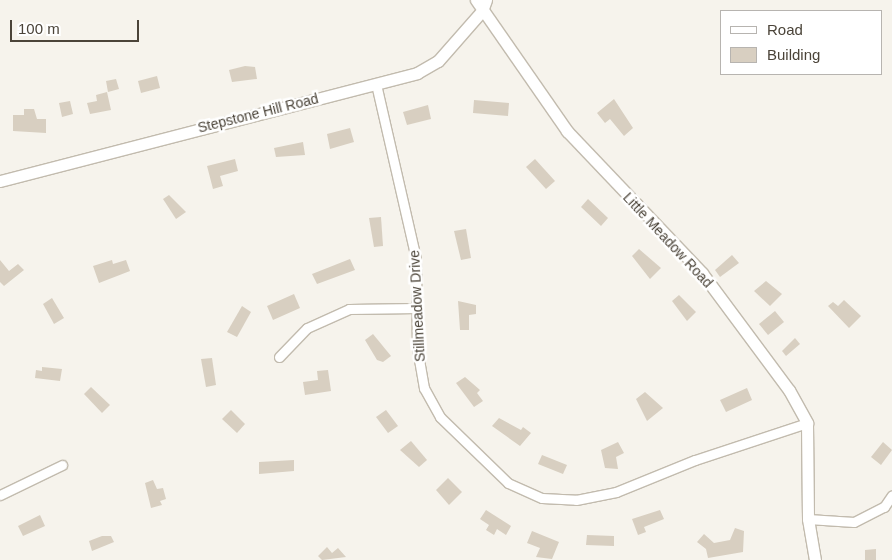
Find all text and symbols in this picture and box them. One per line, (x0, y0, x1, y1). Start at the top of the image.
scale bar (12, 10, 141, 42)
legend (720, 10, 882, 75)
text: 100 m (18, 20, 60, 37)
text: Road (767, 21, 803, 38)
text: Building (767, 46, 820, 63)
street label: Stepstone Hill Road (196, 90, 320, 136)
street label: Little Meadow Road (620, 189, 716, 291)
street label: Stillmeadow Drive (406, 250, 428, 362)

